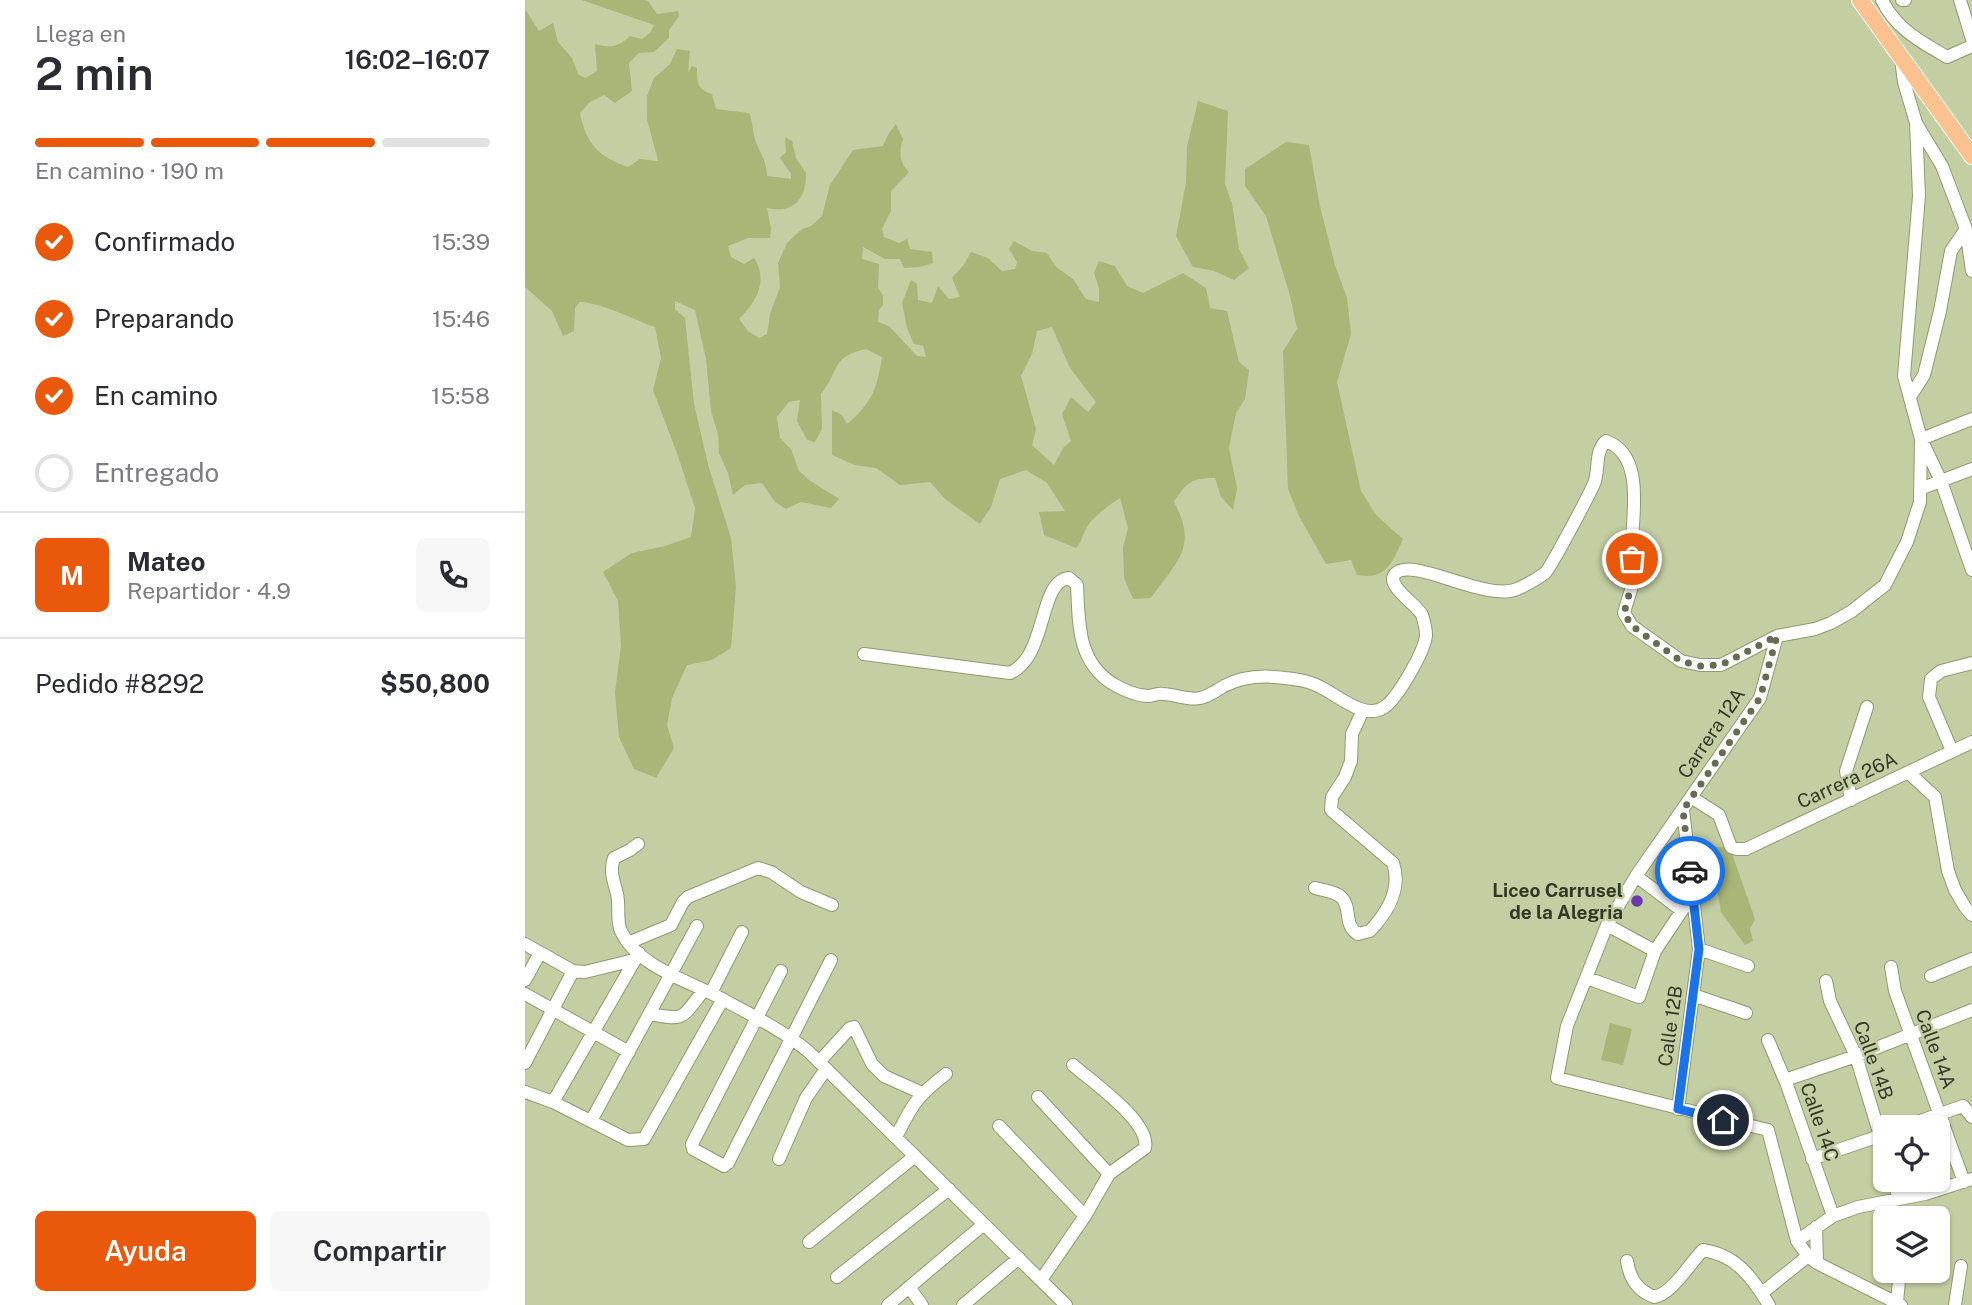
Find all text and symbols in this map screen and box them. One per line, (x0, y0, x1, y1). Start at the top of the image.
text: Llega en (35, 20, 126, 47)
text: 16:02–16:07 (344, 44, 490, 75)
text: 2 min (35, 46, 154, 100)
text: En camino · 190 m (35, 157, 224, 184)
icon: check (35, 223, 73, 261)
text: Confirmado (94, 226, 235, 257)
text: 15:39 (432, 228, 490, 255)
icon: check (35, 300, 73, 338)
text: Preparando (94, 303, 234, 334)
text: 15:46 (432, 305, 490, 332)
icon: check (35, 377, 73, 415)
text: En camino (94, 380, 218, 411)
text: 15:58 (431, 382, 490, 409)
text: Entregado (94, 457, 219, 488)
pin (1602, 529, 1662, 589)
button: phone (416, 538, 490, 612)
icon: bag (1613, 540, 1651, 578)
text: Mateo (127, 546, 205, 577)
text: M (60, 560, 84, 591)
text: Repartidor · 4.9 (127, 577, 291, 604)
text: Pedido #8292 (35, 668, 204, 699)
text: $50,800 (380, 668, 490, 699)
street label: Carrera 12A (1673, 684, 1749, 782)
street label: Carrera 26A (1794, 747, 1900, 813)
courier (1655, 836, 1725, 906)
icon: car (1671, 852, 1709, 890)
place label: Liceo Carrusel de la Alegria (1492, 879, 1623, 923)
marker: Liceo Carrusel de la Alegria (1629, 893, 1645, 909)
street label: Calle 12B (1653, 984, 1687, 1068)
street label: Calle 14A (1912, 1006, 1960, 1092)
street label: Calle 14B (1850, 1018, 1898, 1102)
street label: Calle 14C (1796, 1080, 1844, 1164)
pin (1693, 1090, 1753, 1150)
icon: home (1704, 1101, 1742, 1139)
map controls (1873, 1115, 1950, 1283)
button: locate (1873, 1115, 1950, 1192)
button: layers (1873, 1206, 1950, 1283)
button: Ayuda (35, 1211, 256, 1291)
button: Compartir (270, 1211, 490, 1291)

